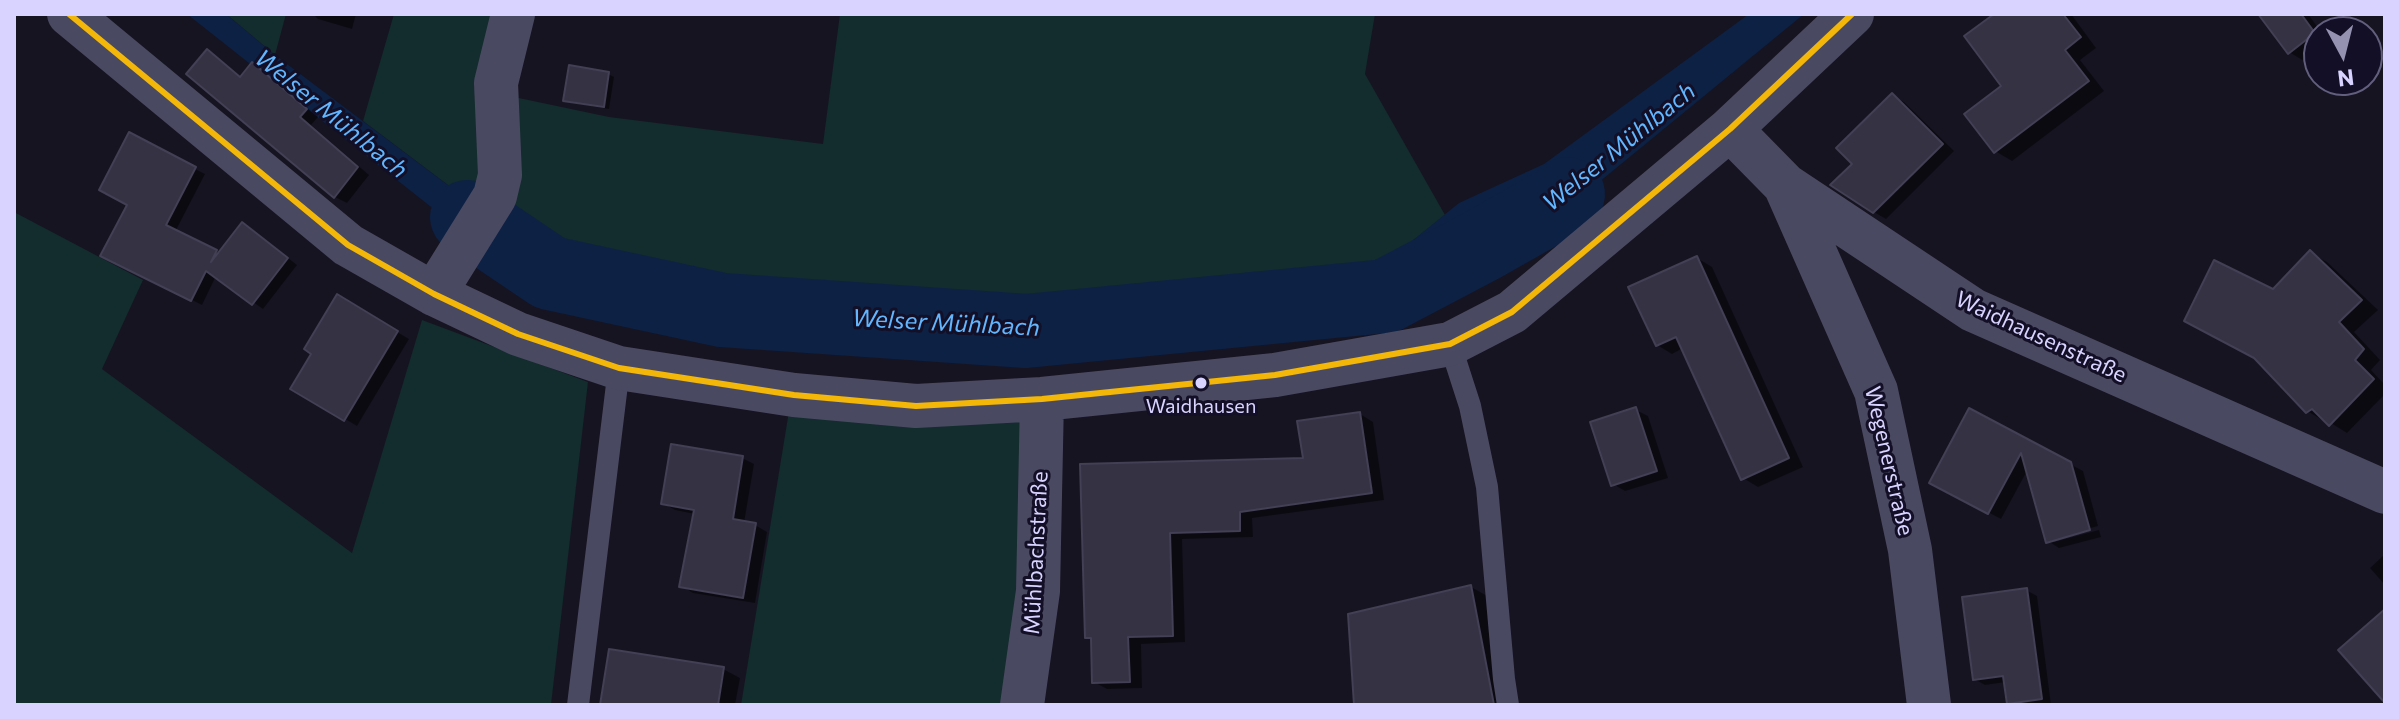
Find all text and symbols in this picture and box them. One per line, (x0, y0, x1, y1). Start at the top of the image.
north arrow (2303, 16, 2383, 96)
water label: Welser Mühlbach (249, 44, 413, 184)
text: N (2336, 64, 2356, 93)
water label: Welser Mühlbach (1537, 77, 1701, 217)
street label: Waidhausenstraße (1951, 286, 2131, 388)
water label: Welser Mühlbach (851, 304, 1041, 342)
marker: Waidhausen (1193, 375, 1209, 391)
street label: Wegenerstraße (1859, 384, 1919, 538)
place label: Waidhausen (1146, 394, 1256, 418)
street label: Mühlbachstraße (1019, 471, 1053, 635)

